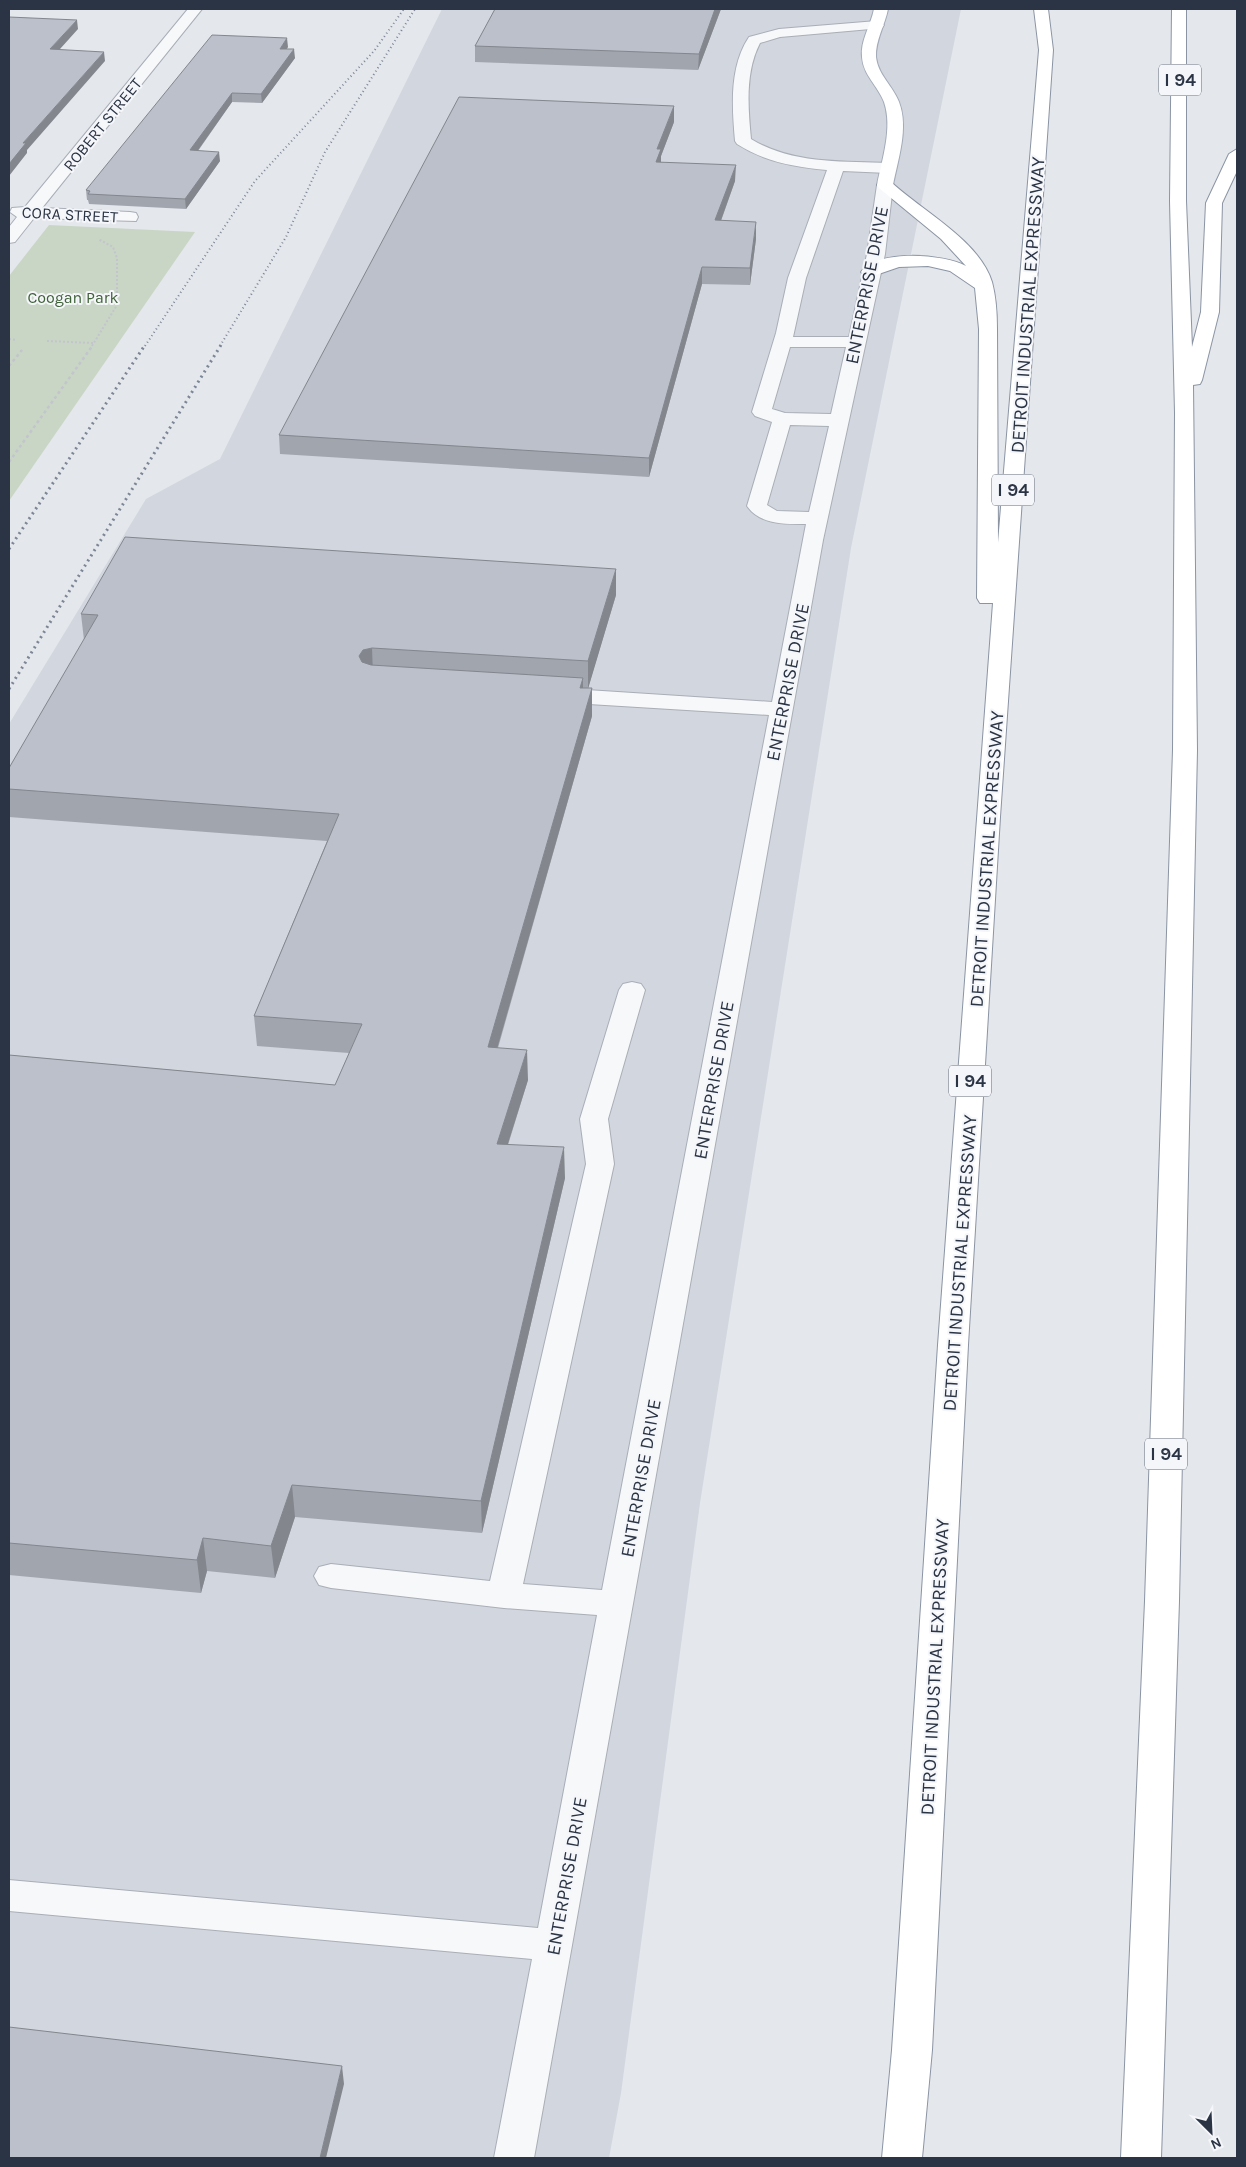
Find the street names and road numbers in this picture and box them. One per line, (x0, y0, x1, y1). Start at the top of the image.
road number: I 94 (1159, 64, 1201, 96)
street label: ROBERT STREET (59, 74, 146, 175)
street label: DETROIT INDUSTRIAL EXPRESSWAY (1007, 155, 1049, 454)
street label: CORA STREET (21, 202, 119, 227)
street label: ENTERPRISE DRIVE (841, 204, 893, 366)
road number: I 94 (992, 474, 1034, 506)
street label: ENTERPRISE DRIVE (762, 601, 814, 763)
street label: DETROIT INDUSTRIAL EXPRESSWAY (966, 709, 1008, 1008)
street label: ENTERPRISE DRIVE (689, 999, 739, 1161)
road number: I 94 (949, 1066, 991, 1096)
street label: DETROIT INDUSTRIAL EXPRESSWAY (939, 1113, 981, 1412)
street label: ENTERPRISE DRIVE (616, 1397, 666, 1559)
road number: I 94 (1145, 1438, 1187, 1470)
street label: DETROIT INDUSTRIAL EXPRESSWAY (916, 1517, 954, 1816)
street label: ENTERPRISE DRIVE (542, 1795, 592, 1957)

